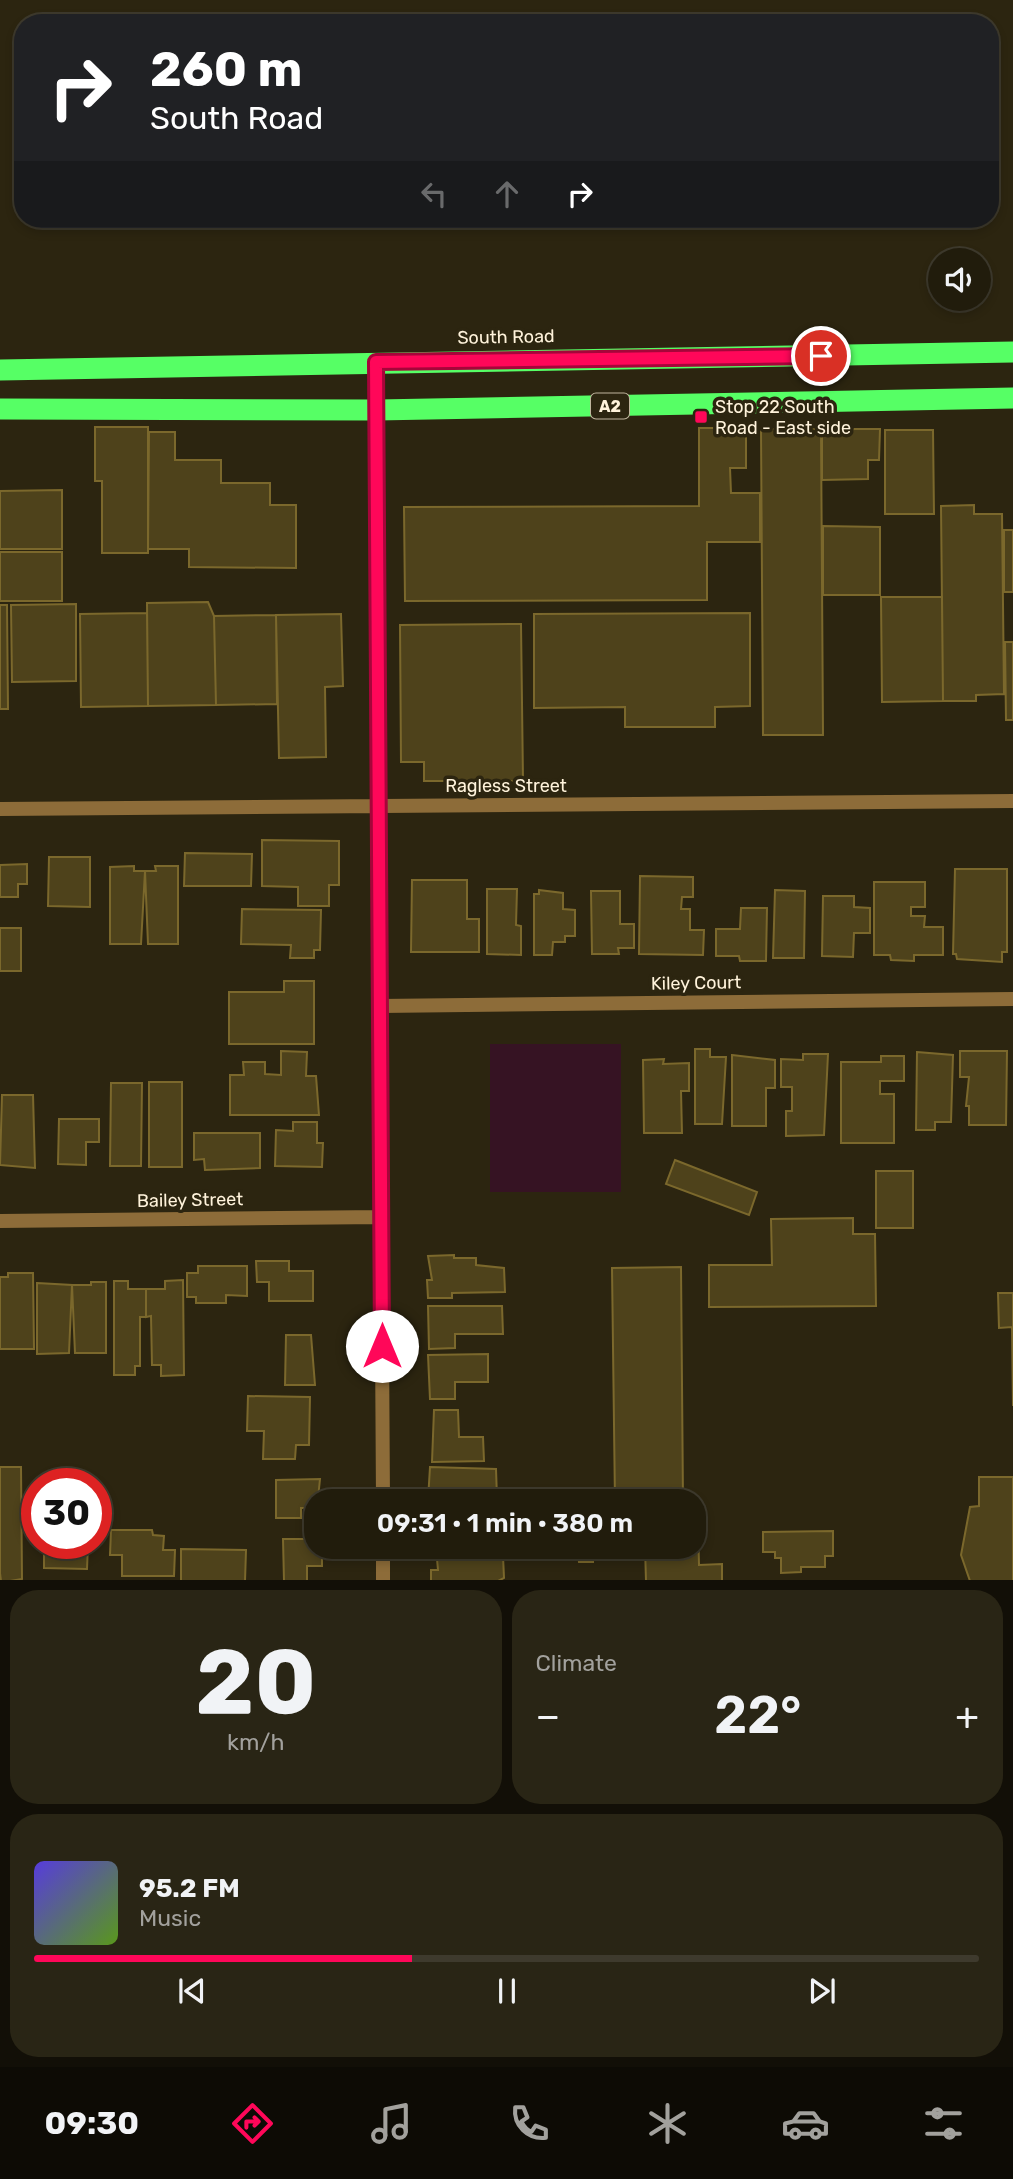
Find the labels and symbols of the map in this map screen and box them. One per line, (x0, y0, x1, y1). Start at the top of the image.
street label: South Road (457, 325, 555, 349)
pin (791, 326, 851, 386)
road number: A2 (591, 394, 629, 418)
place label: Stop 22 South Road - East side (715, 396, 851, 439)
marker: Stop 22 South Road - East side (693, 409, 709, 425)
street label: Ragless Street (445, 775, 567, 797)
street label: Kiley Court (651, 971, 741, 995)
street label: Bailey Street (137, 1188, 243, 1212)
position arrow (345, 1309, 419, 1383)
speed limit sign: 30 (21, 1468, 112, 1559)

